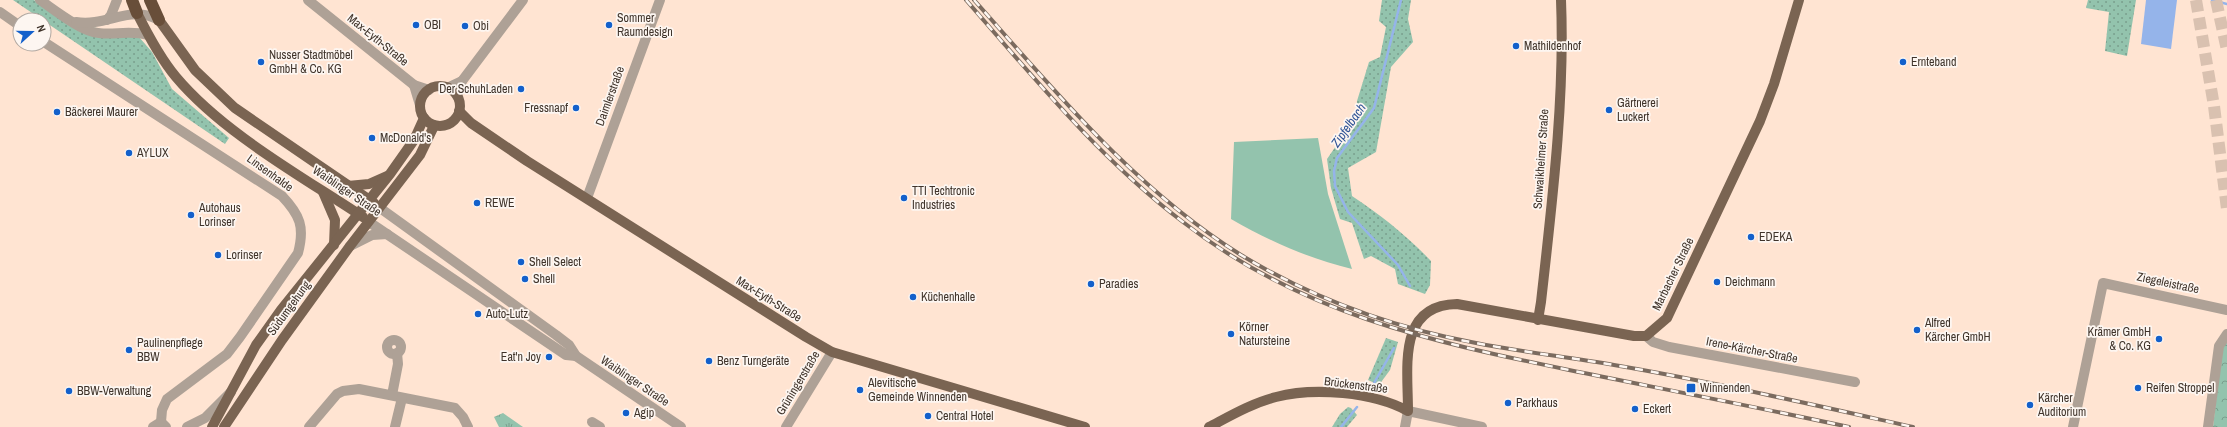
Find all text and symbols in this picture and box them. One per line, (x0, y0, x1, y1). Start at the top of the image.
street label: Max-Eyth-Straße (344, 10, 412, 70)
place label: Sommer Raumdesign (617, 10, 673, 40)
north arrow (12, 12, 52, 52)
place label: OBI (424, 17, 441, 33)
place label: Obi (473, 18, 489, 34)
marker: OBI (411, 20, 421, 30)
marker: Sommer Raumdesign (604, 20, 614, 30)
marker: Obi (460, 21, 470, 31)
text: N (34, 23, 49, 34)
place label: Mathildenhof (1524, 38, 1581, 54)
marker: Mathildenhof (1511, 41, 1521, 51)
place label: Nusser Stadtmöbel GmbH & Co. KG (269, 47, 353, 77)
place label: Ernteband (1911, 54, 1956, 70)
marker: Nusser Stadtmöbel GmbH & Co. KG (256, 57, 266, 67)
marker: Ernteband (1898, 57, 1908, 67)
street label: Daimlerstraße (592, 64, 628, 128)
place label: Der SchuhLaden (439, 81, 513, 97)
marker: Der SchuhLaden (516, 84, 526, 94)
place label: Gärtnerei Luckert (1617, 95, 1659, 125)
place label: Fressnapf (524, 100, 568, 116)
water label: Zipfelbach (1327, 100, 1370, 151)
marker: Fressnapf (571, 103, 581, 113)
place label: Bäckerei Maurer (65, 104, 138, 120)
marker: Gärtnerei Luckert (1604, 105, 1614, 115)
marker: Bäckerei Maurer (52, 107, 62, 117)
street label: Schwaikheimer Straße (1530, 109, 1552, 209)
place label: McDonald's (380, 130, 431, 146)
marker: McDonald's (367, 133, 377, 143)
place label: AYLUX (136, 145, 169, 161)
marker: AYLUX (124, 148, 134, 158)
street label: Linsenhalde (244, 151, 296, 195)
street label: Waiblinger Straße (310, 162, 384, 220)
place label: TTI Techtronic Industries (912, 183, 975, 213)
marker: TTI Techtronic Industries (899, 193, 909, 203)
place label: REWE (485, 195, 515, 211)
marker: REWE (472, 198, 482, 208)
place label: Autohaus Lorinser (198, 200, 241, 230)
marker: Autohaus Lorinser (186, 210, 196, 220)
place label: EDEKA (1759, 229, 1793, 245)
marker: EDEKA (1746, 232, 1756, 242)
street label: Marbacher Straße (1648, 235, 1698, 313)
place label: Lorinser (226, 247, 263, 263)
marker: Lorinser (213, 250, 223, 260)
place label: Shell Select (529, 254, 581, 270)
marker: Shell Select (516, 257, 526, 267)
street label: Ziegeleistraße (2135, 269, 2201, 297)
place label: Shell (533, 271, 555, 287)
street label: Max-Eyth-Straße (733, 273, 805, 325)
marker: Shell (520, 274, 530, 284)
place label: Deichmann (1725, 274, 1775, 290)
place label: Paradies (1099, 276, 1138, 292)
street label: Südumgehung (264, 277, 315, 339)
marker: Deichmann (1712, 277, 1722, 287)
marker: Paradies (1086, 279, 1096, 289)
place label: Küchenhalle (921, 289, 975, 305)
marker: Küchenhalle (908, 292, 918, 302)
place label: Auto-Lutz (485, 306, 528, 322)
marker: Auto-Lutz (473, 309, 483, 319)
place label: Alfred Kärcher GmbH (1924, 315, 1991, 345)
place label: Körner Natursteine (1239, 319, 1290, 349)
place label: Krämer GmbH & Co. KG (2088, 324, 2151, 354)
marker: Alfred Kärcher GmbH (1912, 325, 1922, 335)
marker: Körner Natursteine (1226, 329, 1236, 339)
street label: Irene-Kärcher-Straße (1705, 333, 1799, 367)
marker: Krämer GmbH & Co. KG (2154, 334, 2164, 344)
place label: Paulinenpflege BBW (137, 335, 203, 365)
marker: Paulinenpflege BBW (124, 345, 134, 355)
street label: Grüningerstraße (773, 348, 823, 418)
place label: Eat'n Joy (501, 349, 541, 365)
marker: Eat'n Joy (544, 352, 554, 362)
street label: Waiblinger Straße (598, 352, 672, 410)
place label: Benz Turngeräte (717, 353, 789, 369)
marker: Benz Turngeräte (704, 356, 714, 366)
street label: Brückenstraße (1323, 373, 1389, 397)
place label: Alevitische Gemeinde Winnenden (867, 375, 967, 405)
place label: Winnenden (1700, 380, 1750, 396)
place label: Reifen Stroppel (2146, 380, 2214, 396)
marker: Winnenden (1685, 382, 1697, 394)
place label: BBW-Verwaltung (77, 383, 152, 399)
marker: Reifen Stroppel (2133, 383, 2143, 393)
marker: Alevitische Gemeinde Winnenden (855, 385, 865, 395)
marker: BBW-Verwaltung (64, 386, 74, 396)
place label: Kärcher Auditorium (2037, 390, 2086, 420)
place label: Parkhaus (1516, 395, 1558, 411)
marker: Parkhaus (1503, 398, 1513, 408)
marker: Kärcher Auditorium (2025, 400, 2035, 410)
place label: Eckert (1643, 401, 1671, 417)
marker: Eckert (1630, 404, 1640, 414)
place label: Agip (633, 405, 654, 421)
marker: Agip (621, 408, 631, 418)
place label: Central Hotel (936, 408, 993, 424)
marker: Central Hotel (923, 411, 933, 421)

